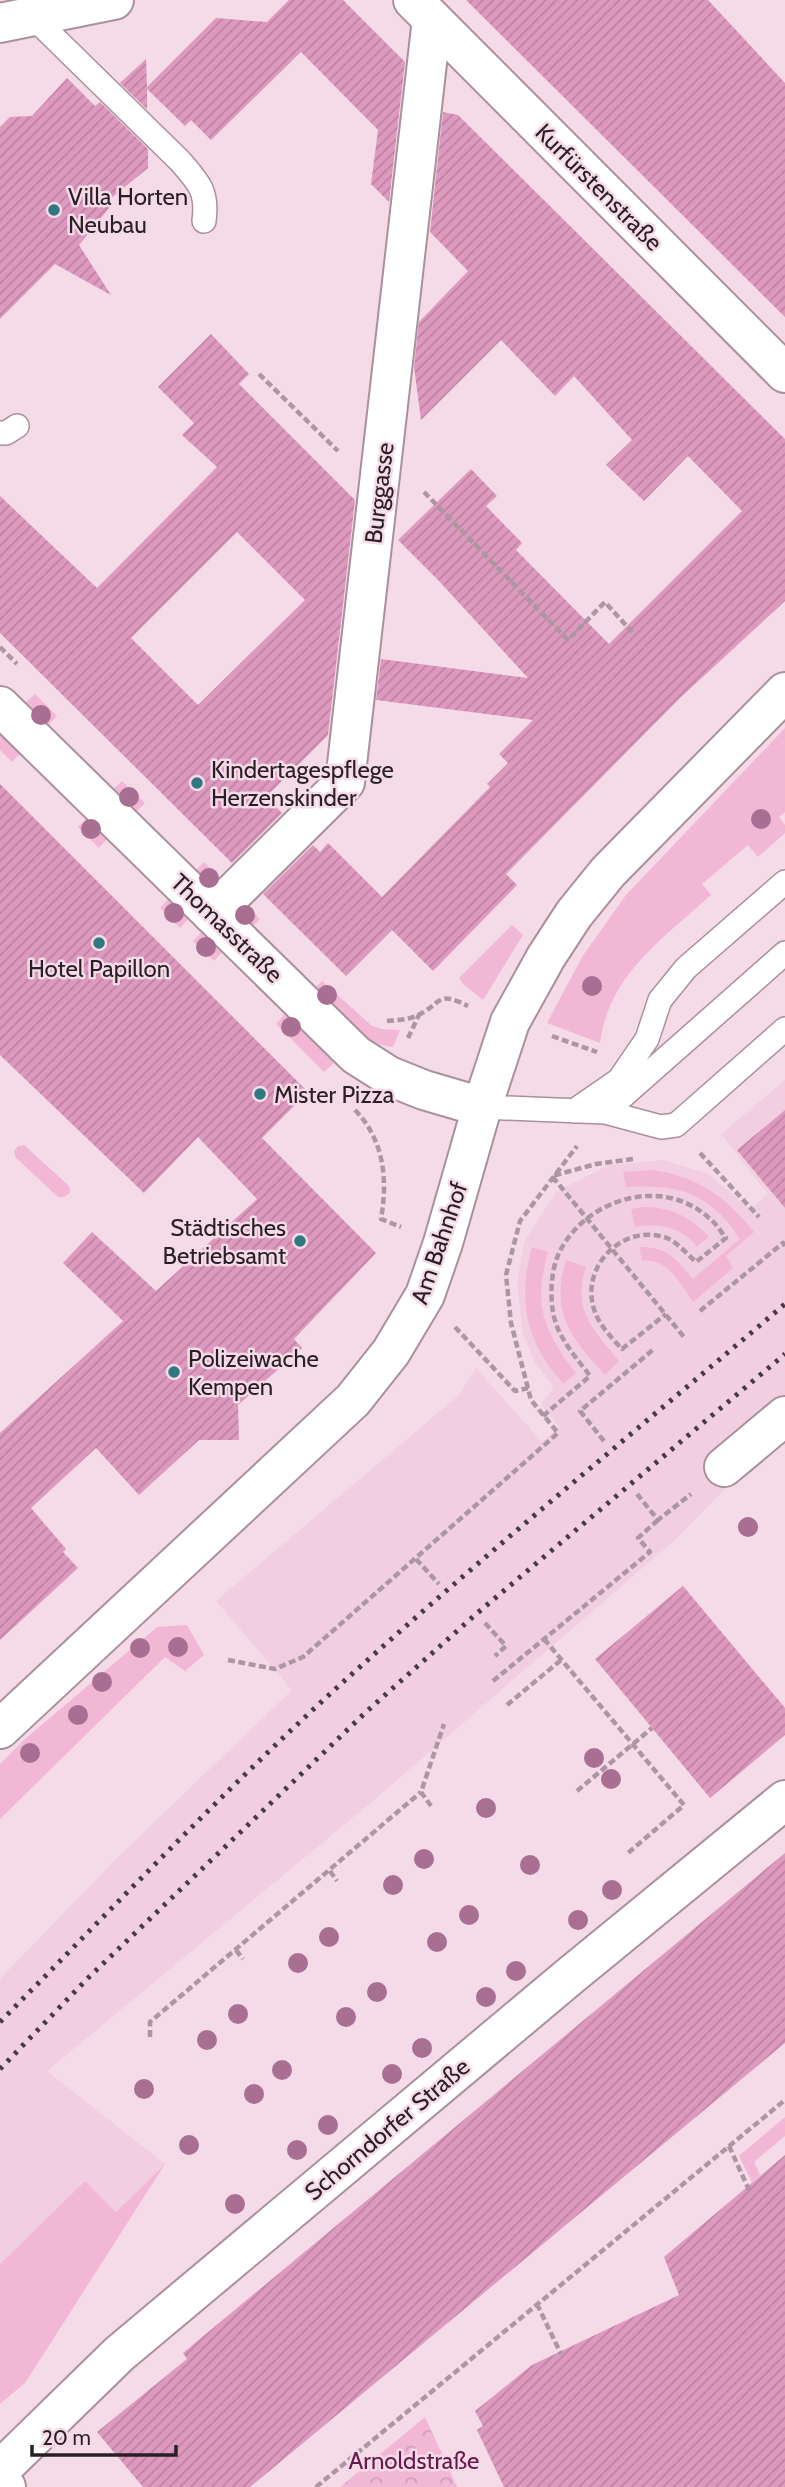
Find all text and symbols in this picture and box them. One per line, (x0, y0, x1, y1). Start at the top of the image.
street label: Kurfürstenstraße (529, 117, 669, 257)
place label: Villa Horten Neubau (68, 182, 188, 239)
marker: Villa Horten Neubau (46, 202, 62, 218)
street label: Burggasse (358, 441, 400, 545)
place label: Kindertagespflege Herzenskinder (211, 755, 394, 812)
marker: Kindertagespflege Herzenskinder (189, 775, 205, 791)
street label: Thomasstraße (165, 867, 289, 989)
marker: Hotel Papillon (91, 935, 107, 951)
place label: Hotel Papillon (28, 954, 170, 983)
place label: Mister Pizza (274, 1080, 395, 1109)
marker: Mister Pizza (252, 1086, 268, 1102)
street label: Am Bahnhof (405, 1178, 473, 1308)
place label: Städtisches Betriebsamt (163, 1213, 286, 1270)
marker: Städtisches Betriebsamt (292, 1233, 308, 1249)
place label: Polizeiwache Kempen (188, 1344, 319, 1401)
marker: Polizeiwache Kempen (166, 1364, 182, 1380)
street label: Schorndorfer Straße (299, 2052, 475, 2206)
scale bar (32, 2414, 175, 2458)
text: 20 m (42, 2425, 91, 2450)
park label: Arnoldstraße (349, 2446, 479, 2475)

